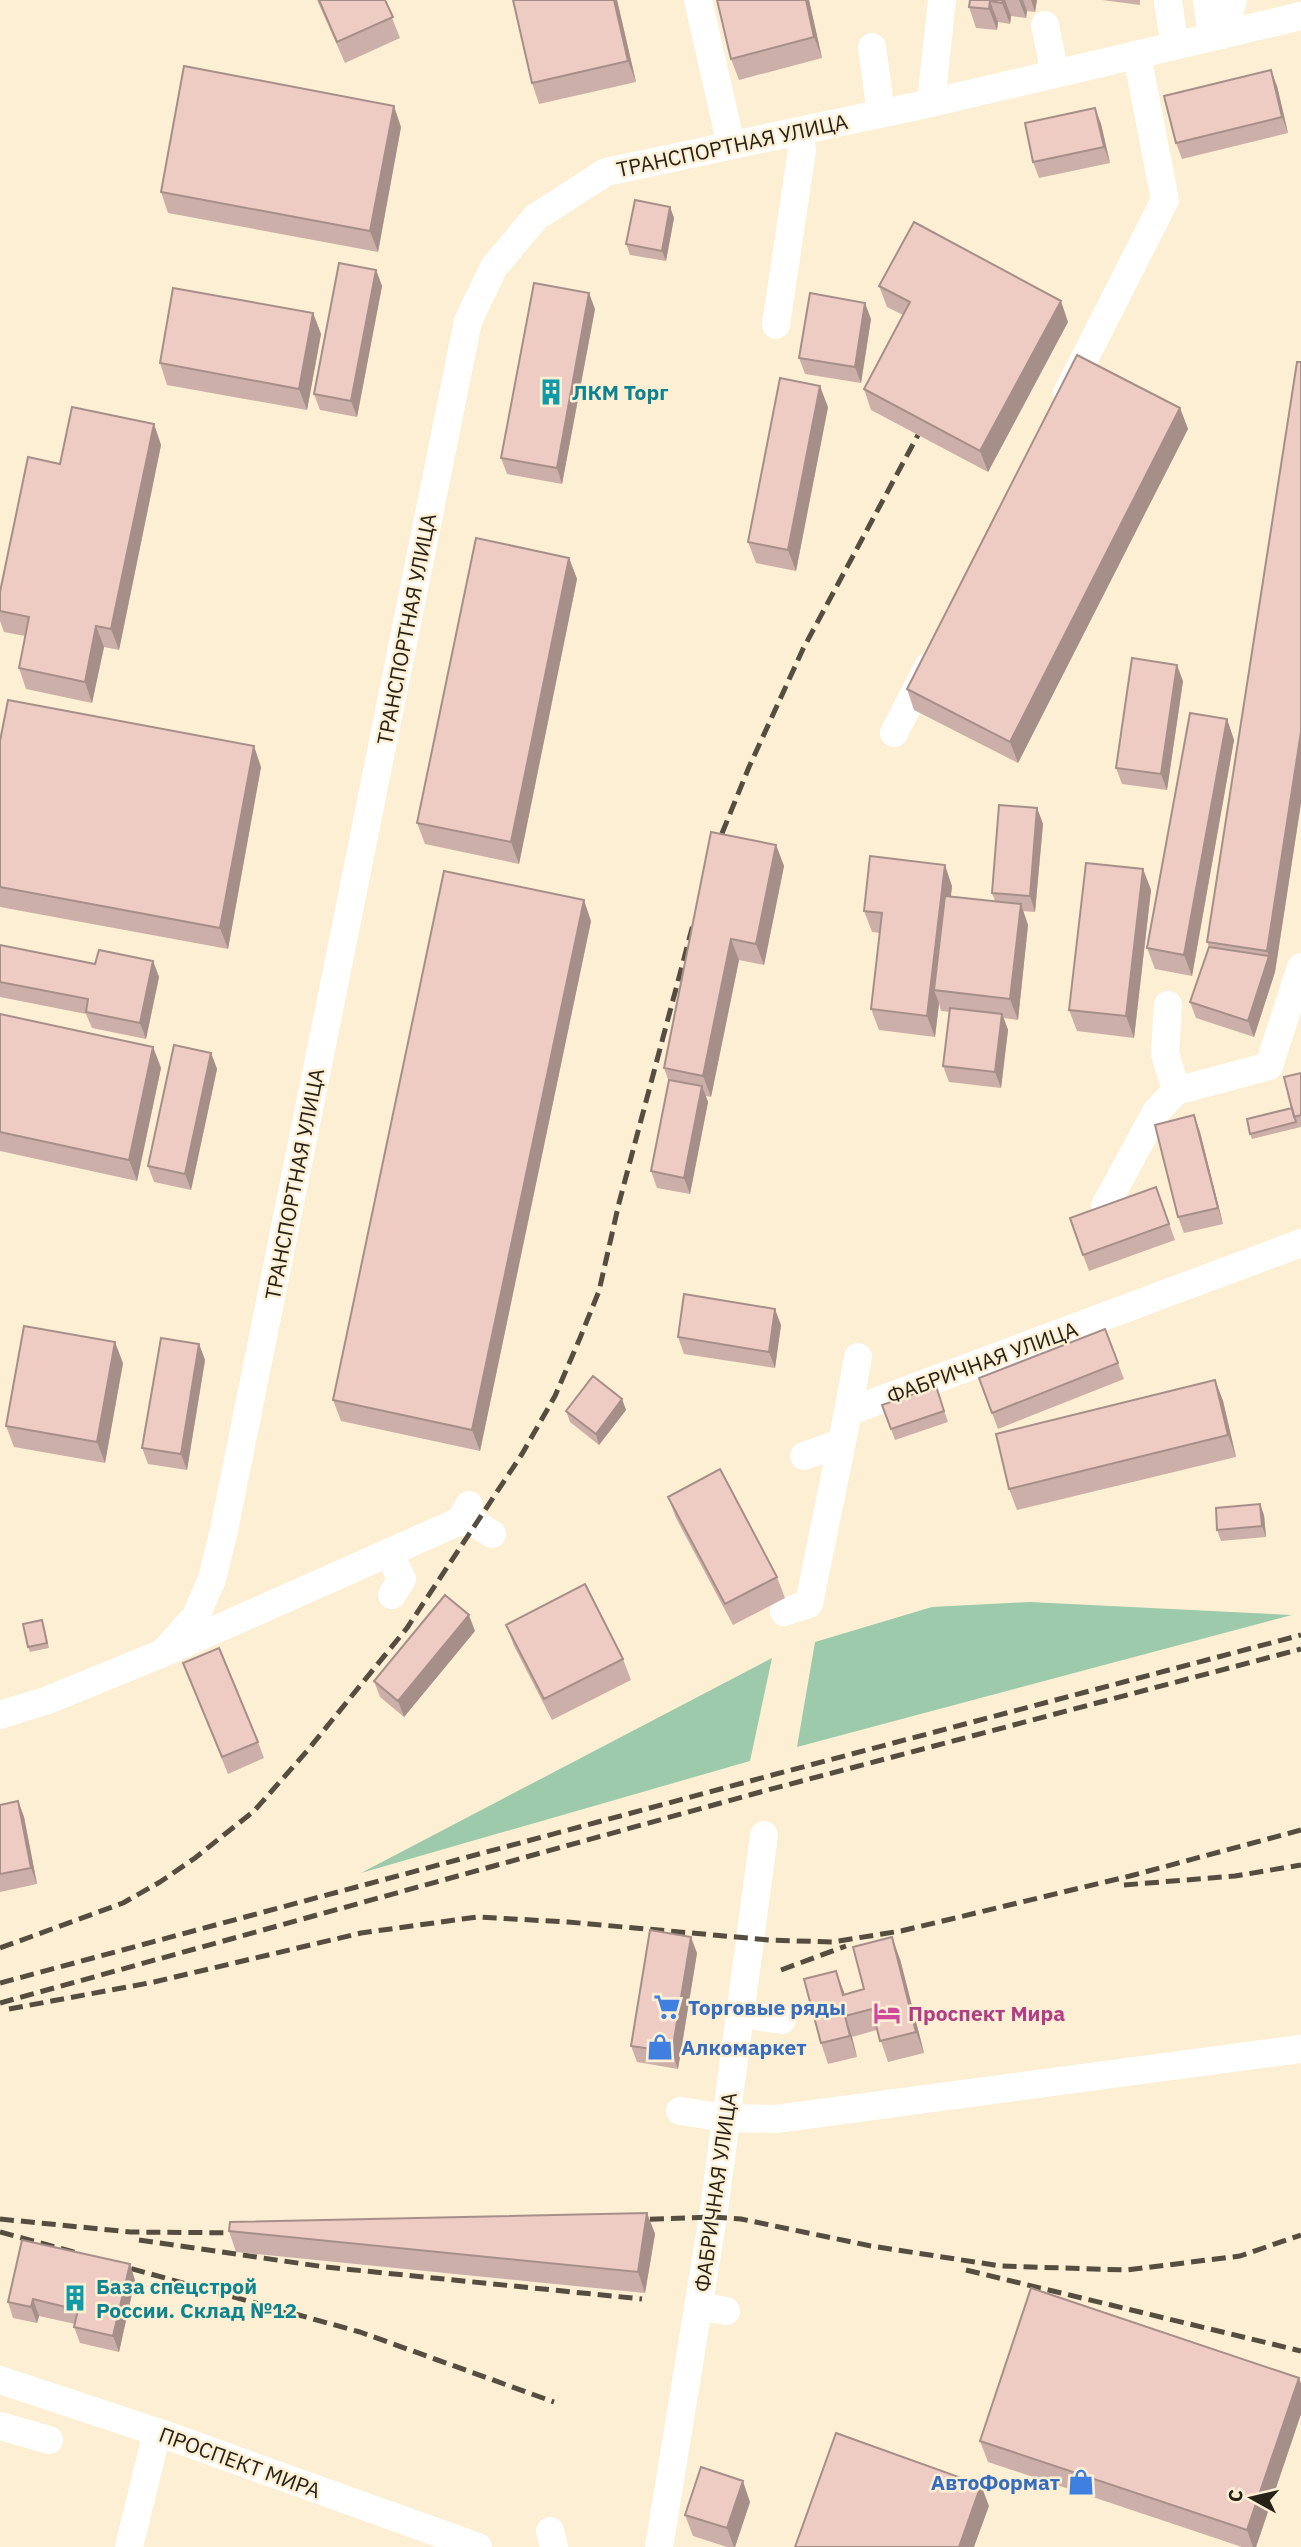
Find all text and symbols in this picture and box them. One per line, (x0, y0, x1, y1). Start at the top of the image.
street label: ТРАНСПОРТНАЯ УЛИЦА (614, 107, 850, 183)
building icon: ЛКМ Торг (536, 377, 566, 407)
place label: ЛКМ Торг (572, 378, 668, 406)
street label: ТРАНСПОРТНАЯ УЛИЦА (370, 511, 442, 747)
street label: ТРАНСПОРТНАЯ УЛИЦА (258, 1066, 330, 1302)
street label: ФАБРИЧНАЯ УЛИЦА (883, 1314, 1081, 1410)
supermarket icon: Торговые ряды (652, 1992, 682, 2022)
place label: Торговые ряды (688, 1993, 846, 2021)
hotel icon: Проспект Мира (872, 1998, 902, 2028)
place label: Проспект Мира (908, 1999, 1065, 2027)
shop icon: Алкомаркет (645, 2032, 675, 2062)
place label: Алкомаркет (681, 2033, 807, 2061)
street label: ФАБРИЧНАЯ УЛИЦА (687, 2090, 743, 2294)
place label: База спецстрой России. Склад №12 (96, 2272, 297, 2324)
building icon: База спецстрой России. Склад №12 (60, 2283, 90, 2313)
street label: ПРОСПЕКТ МИРА (155, 2420, 325, 2504)
north arrow (1217, 2463, 1287, 2533)
shop icon: АвтоФормат (1066, 2467, 1096, 2497)
place label: АвтоФормат (931, 2468, 1060, 2496)
text: С (1222, 2488, 1248, 2503)

